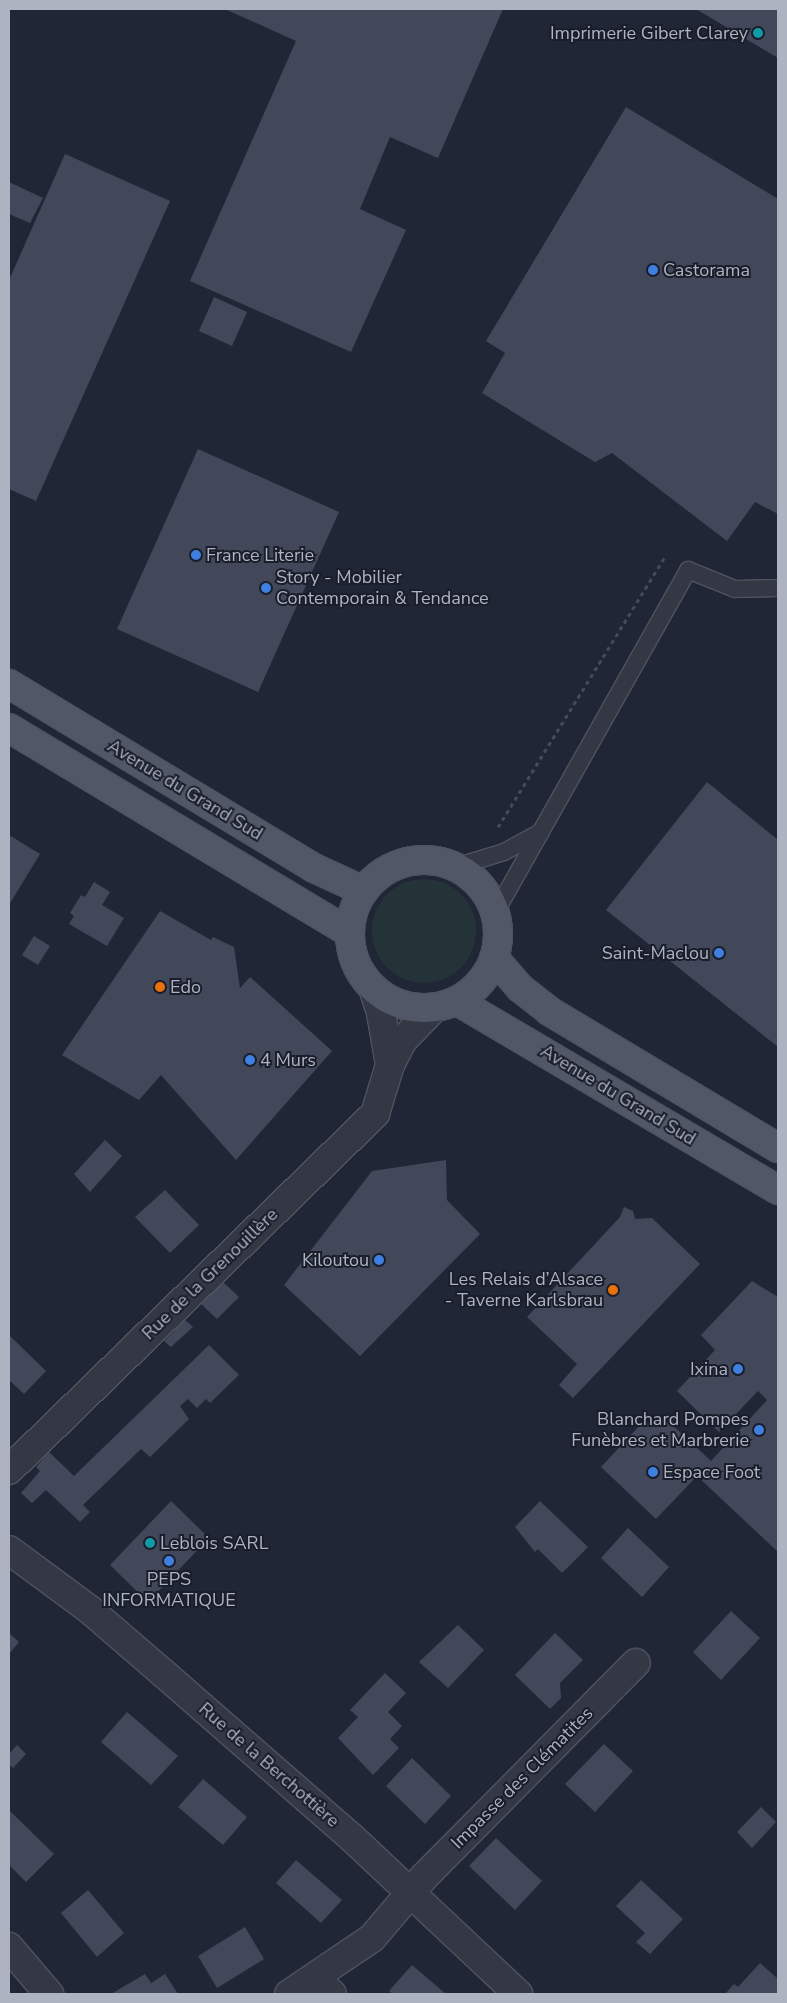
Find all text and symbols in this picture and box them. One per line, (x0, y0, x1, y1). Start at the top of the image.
place label: Imprimerie Gibert Clarey (550, 22, 748, 44)
marker: Imprimerie Gibert Clarey (752, 27, 764, 39)
place label: Castorama (663, 259, 750, 281)
marker: Castorama (647, 264, 659, 276)
place label: France Literie (206, 544, 314, 566)
marker: France Literie (190, 549, 202, 561)
place label: Story - Mobilier Contemporain & Tendance (276, 567, 489, 610)
marker: Story - Mobilier Contemporain & Tendance (260, 582, 272, 594)
street label: Avenue du Grand Sud (104, 735, 266, 845)
place label: Saint-Maclou (602, 942, 709, 964)
marker: Saint-Maclou (713, 947, 725, 959)
place label: Edo (170, 976, 201, 998)
marker: Edo (154, 981, 166, 993)
street label: Avenue du Grand Sud (537, 1040, 699, 1150)
place label: 4 Murs (260, 1049, 316, 1071)
marker: 4 Murs (244, 1054, 256, 1066)
street label: Rue de la Grenouillère (138, 1204, 282, 1344)
place label: Kiloutou (302, 1249, 369, 1271)
marker: Kiloutou (373, 1254, 385, 1266)
place label: Les Relais d’Alsace - Taverne Karlsbrau (445, 1269, 603, 1312)
marker: Les Relais d’Alsace - Taverne Karlsbrau (607, 1284, 619, 1296)
place label: Ixina (690, 1358, 728, 1380)
marker: Ixina (732, 1363, 744, 1375)
place label: Blanchard Pompes Funèbres et Marbrerie (571, 1409, 749, 1452)
marker: Blanchard Pompes Funèbres et Marbrerie (753, 1424, 765, 1436)
place label: Espace Foot (663, 1461, 760, 1483)
marker: Espace Foot (647, 1466, 659, 1478)
place label: Leblois SARL (160, 1532, 268, 1554)
marker: Leblois SARL (144, 1537, 156, 1549)
marker: PEPS INFORMATIQUE (163, 1555, 175, 1567)
place label: PEPS INFORMATIQUE (102, 1569, 236, 1612)
street label: Rue de la Berchottière (194, 1698, 344, 1832)
street label: Impasse des Clématites (447, 1703, 597, 1853)

